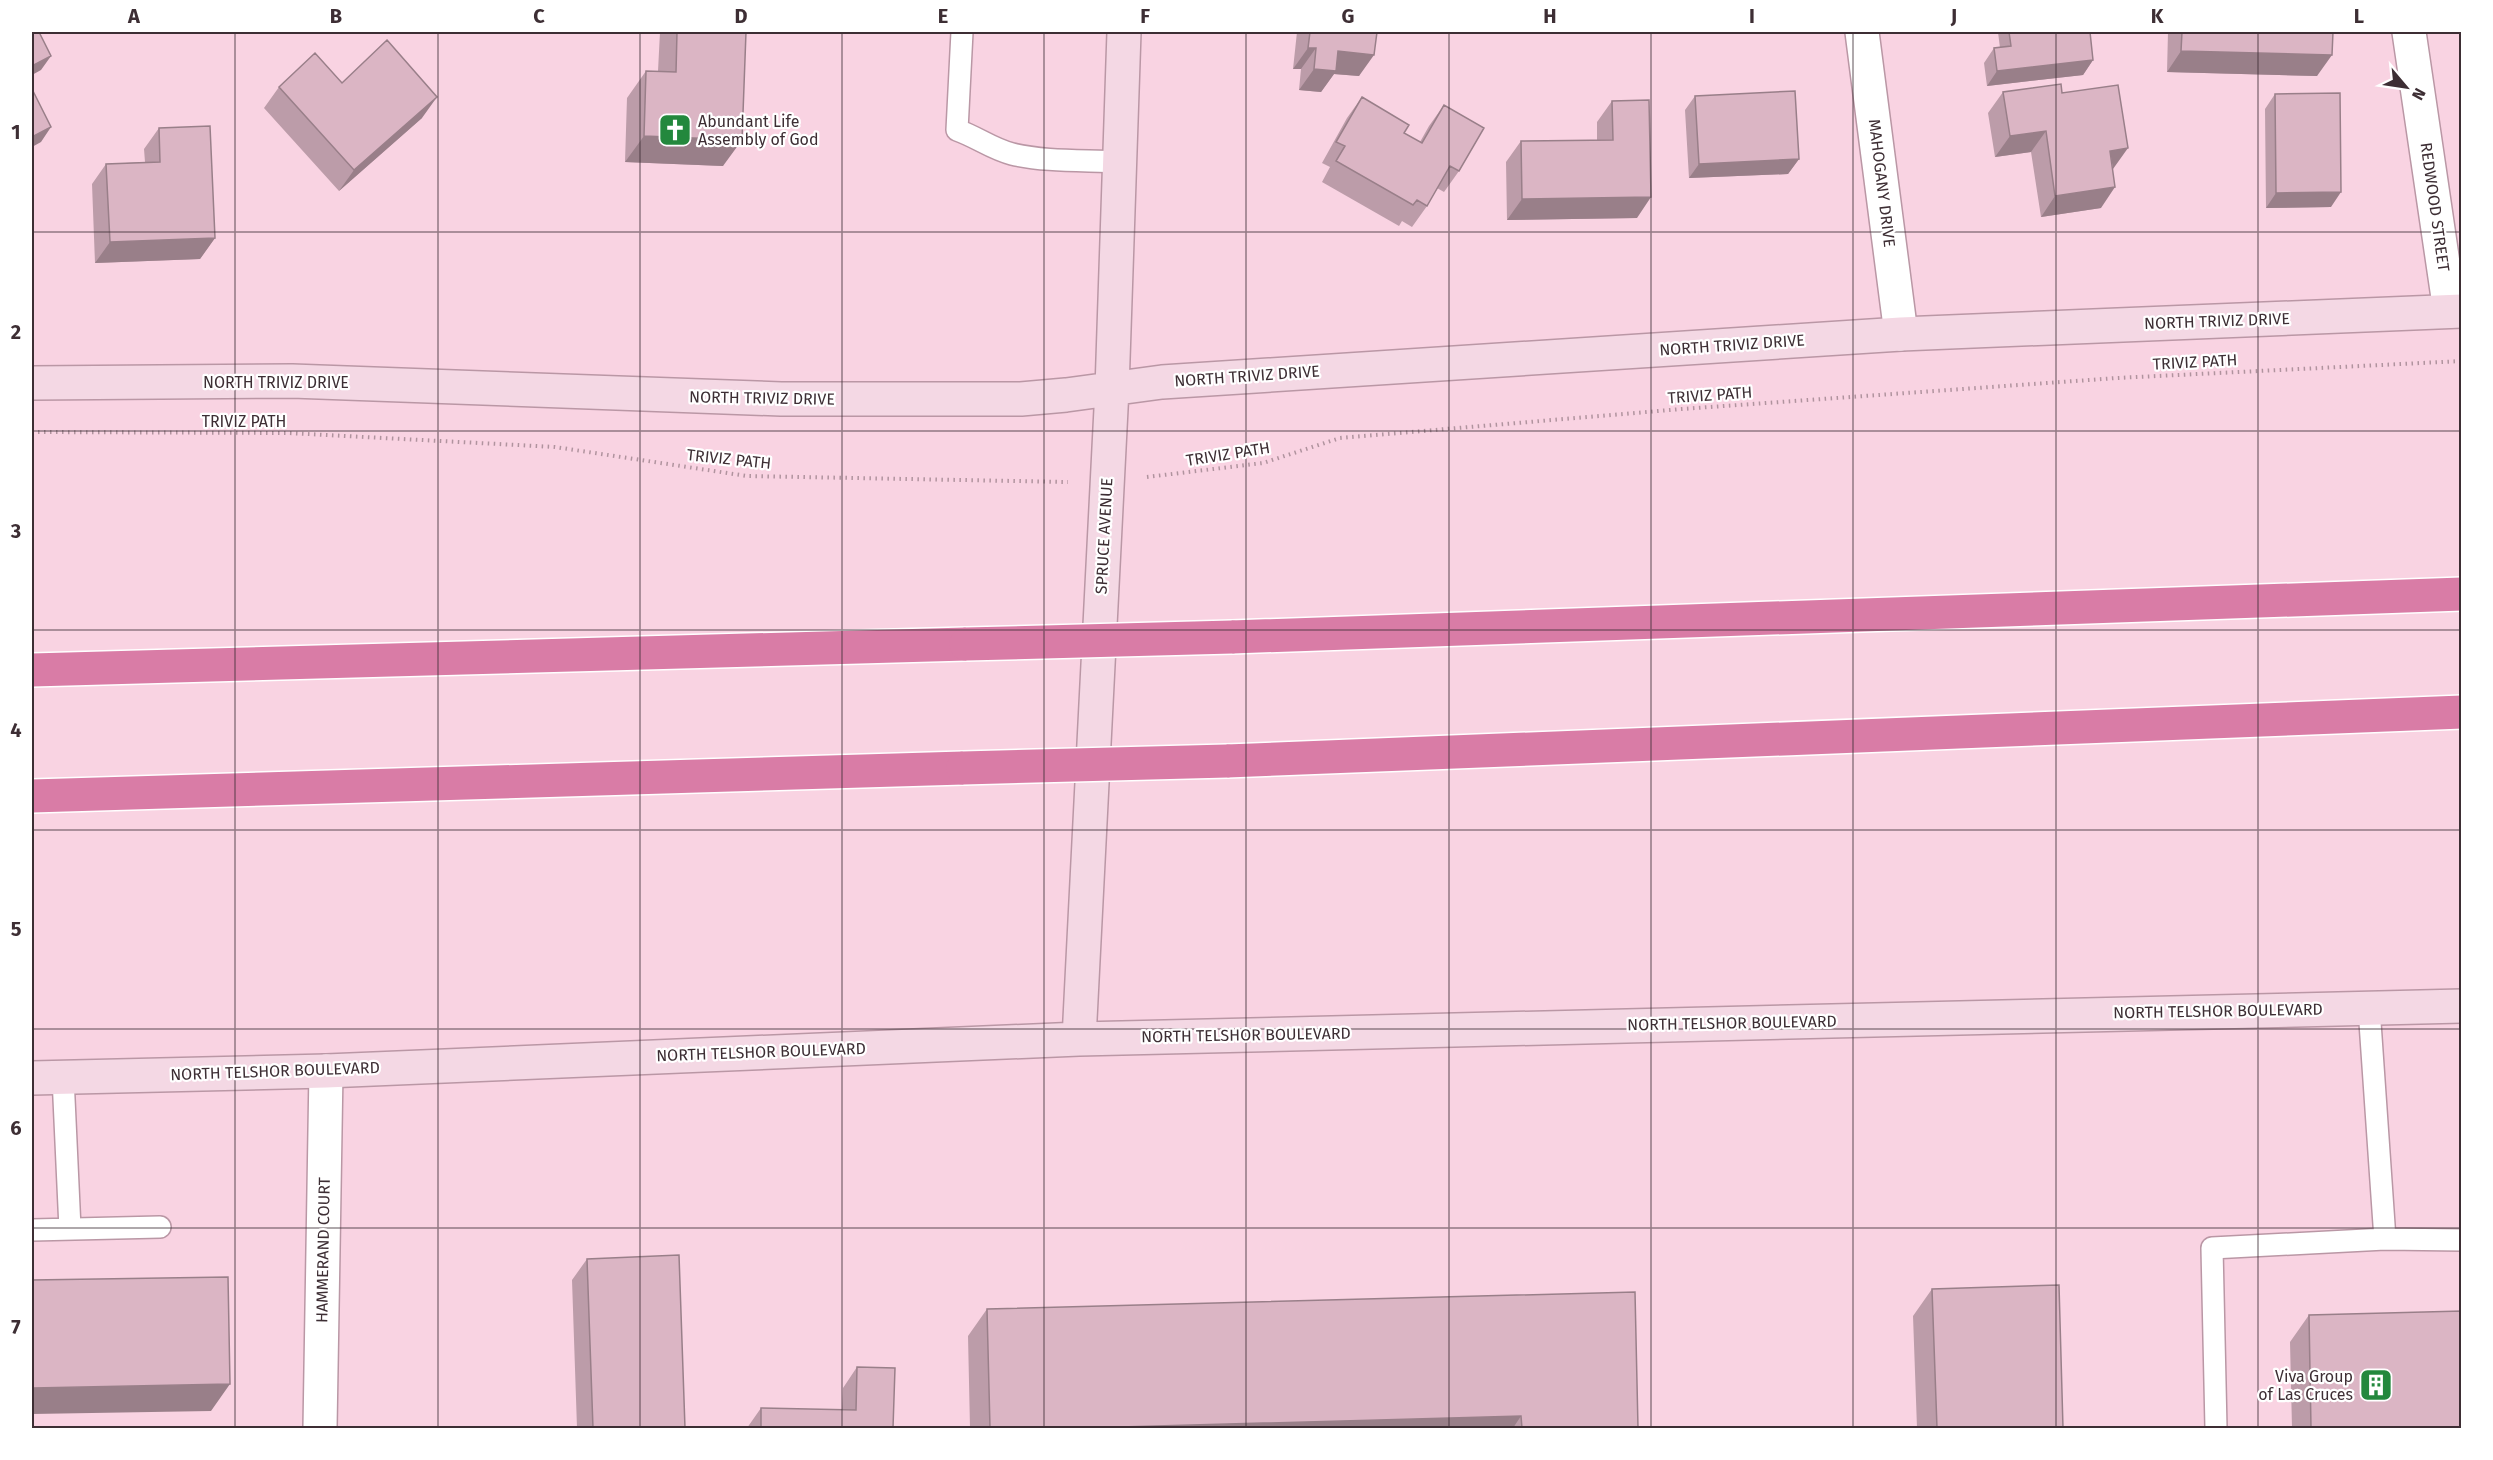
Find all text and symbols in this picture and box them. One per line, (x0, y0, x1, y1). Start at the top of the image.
text: A (127, 4, 141, 28)
text: B (330, 4, 342, 28)
text: C (533, 4, 545, 28)
text: D (734, 4, 748, 28)
text: E (938, 4, 948, 28)
text: F (1140, 4, 1150, 28)
text: G (1342, 4, 1354, 28)
text: H (1543, 4, 1557, 28)
text: I (1749, 4, 1755, 28)
text: J (1950, 4, 1957, 28)
text: K (2151, 4, 2164, 28)
text: L (2354, 4, 2364, 28)
north arrow (2376, 57, 2436, 117)
text: N (2408, 85, 2430, 103)
church icon: Abundant Life Assembly of God (657, 112, 693, 148)
place label: Abundant Life Assembly of God (698, 112, 818, 149)
street label: MAHOGANY DRIVE (1865, 118, 1899, 248)
text: 1 (11, 120, 21, 144)
street label: REDWOOD STREET (2417, 141, 2454, 273)
street label: NORTH TRIVIZ DRIVE (2144, 309, 2290, 333)
text: 2 (11, 320, 21, 344)
street label: NORTH TRIVIZ DRIVE (1659, 330, 1805, 360)
street label: TRIVIZ PATH (2152, 350, 2238, 374)
street label: NORTH TRIVIZ DRIVE (1174, 361, 1320, 391)
street label: NORTH TRIVIZ DRIVE (203, 373, 349, 392)
street label: TRIVIZ PATH (1667, 383, 1753, 407)
street label: NORTH TRIVIZ DRIVE (689, 387, 835, 409)
street label: TRIVIZ PATH (202, 412, 286, 431)
street label: TRIVIZ PATH (1185, 438, 1271, 470)
street label: TRIVIZ PATH (686, 445, 772, 473)
street label: SPRUCE AVENUE (1091, 477, 1117, 595)
text: 3 (10, 519, 21, 543)
text: 4 (10, 718, 22, 742)
text: 5 (11, 917, 22, 941)
street label: NORTH TELSHOR BOULEVARD (2113, 1000, 2323, 1022)
street label: NORTH TELSHOR BOULEVARD (1627, 1012, 1837, 1034)
street label: NORTH TELSHOR BOULEVARD (1141, 1024, 1351, 1046)
street label: NORTH TELSHOR BOULEVARD (656, 1039, 866, 1065)
street label: NORTH TELSHOR BOULEVARD (170, 1058, 380, 1084)
text: 6 (10, 1116, 22, 1140)
street label: HAMMERAND COURT (312, 1176, 334, 1323)
text: 7 (11, 1315, 21, 1339)
place label: Viva Group of Las Cruces (2258, 1367, 2353, 1404)
building icon: Viva Group of Las Cruces (2358, 1367, 2394, 1403)

